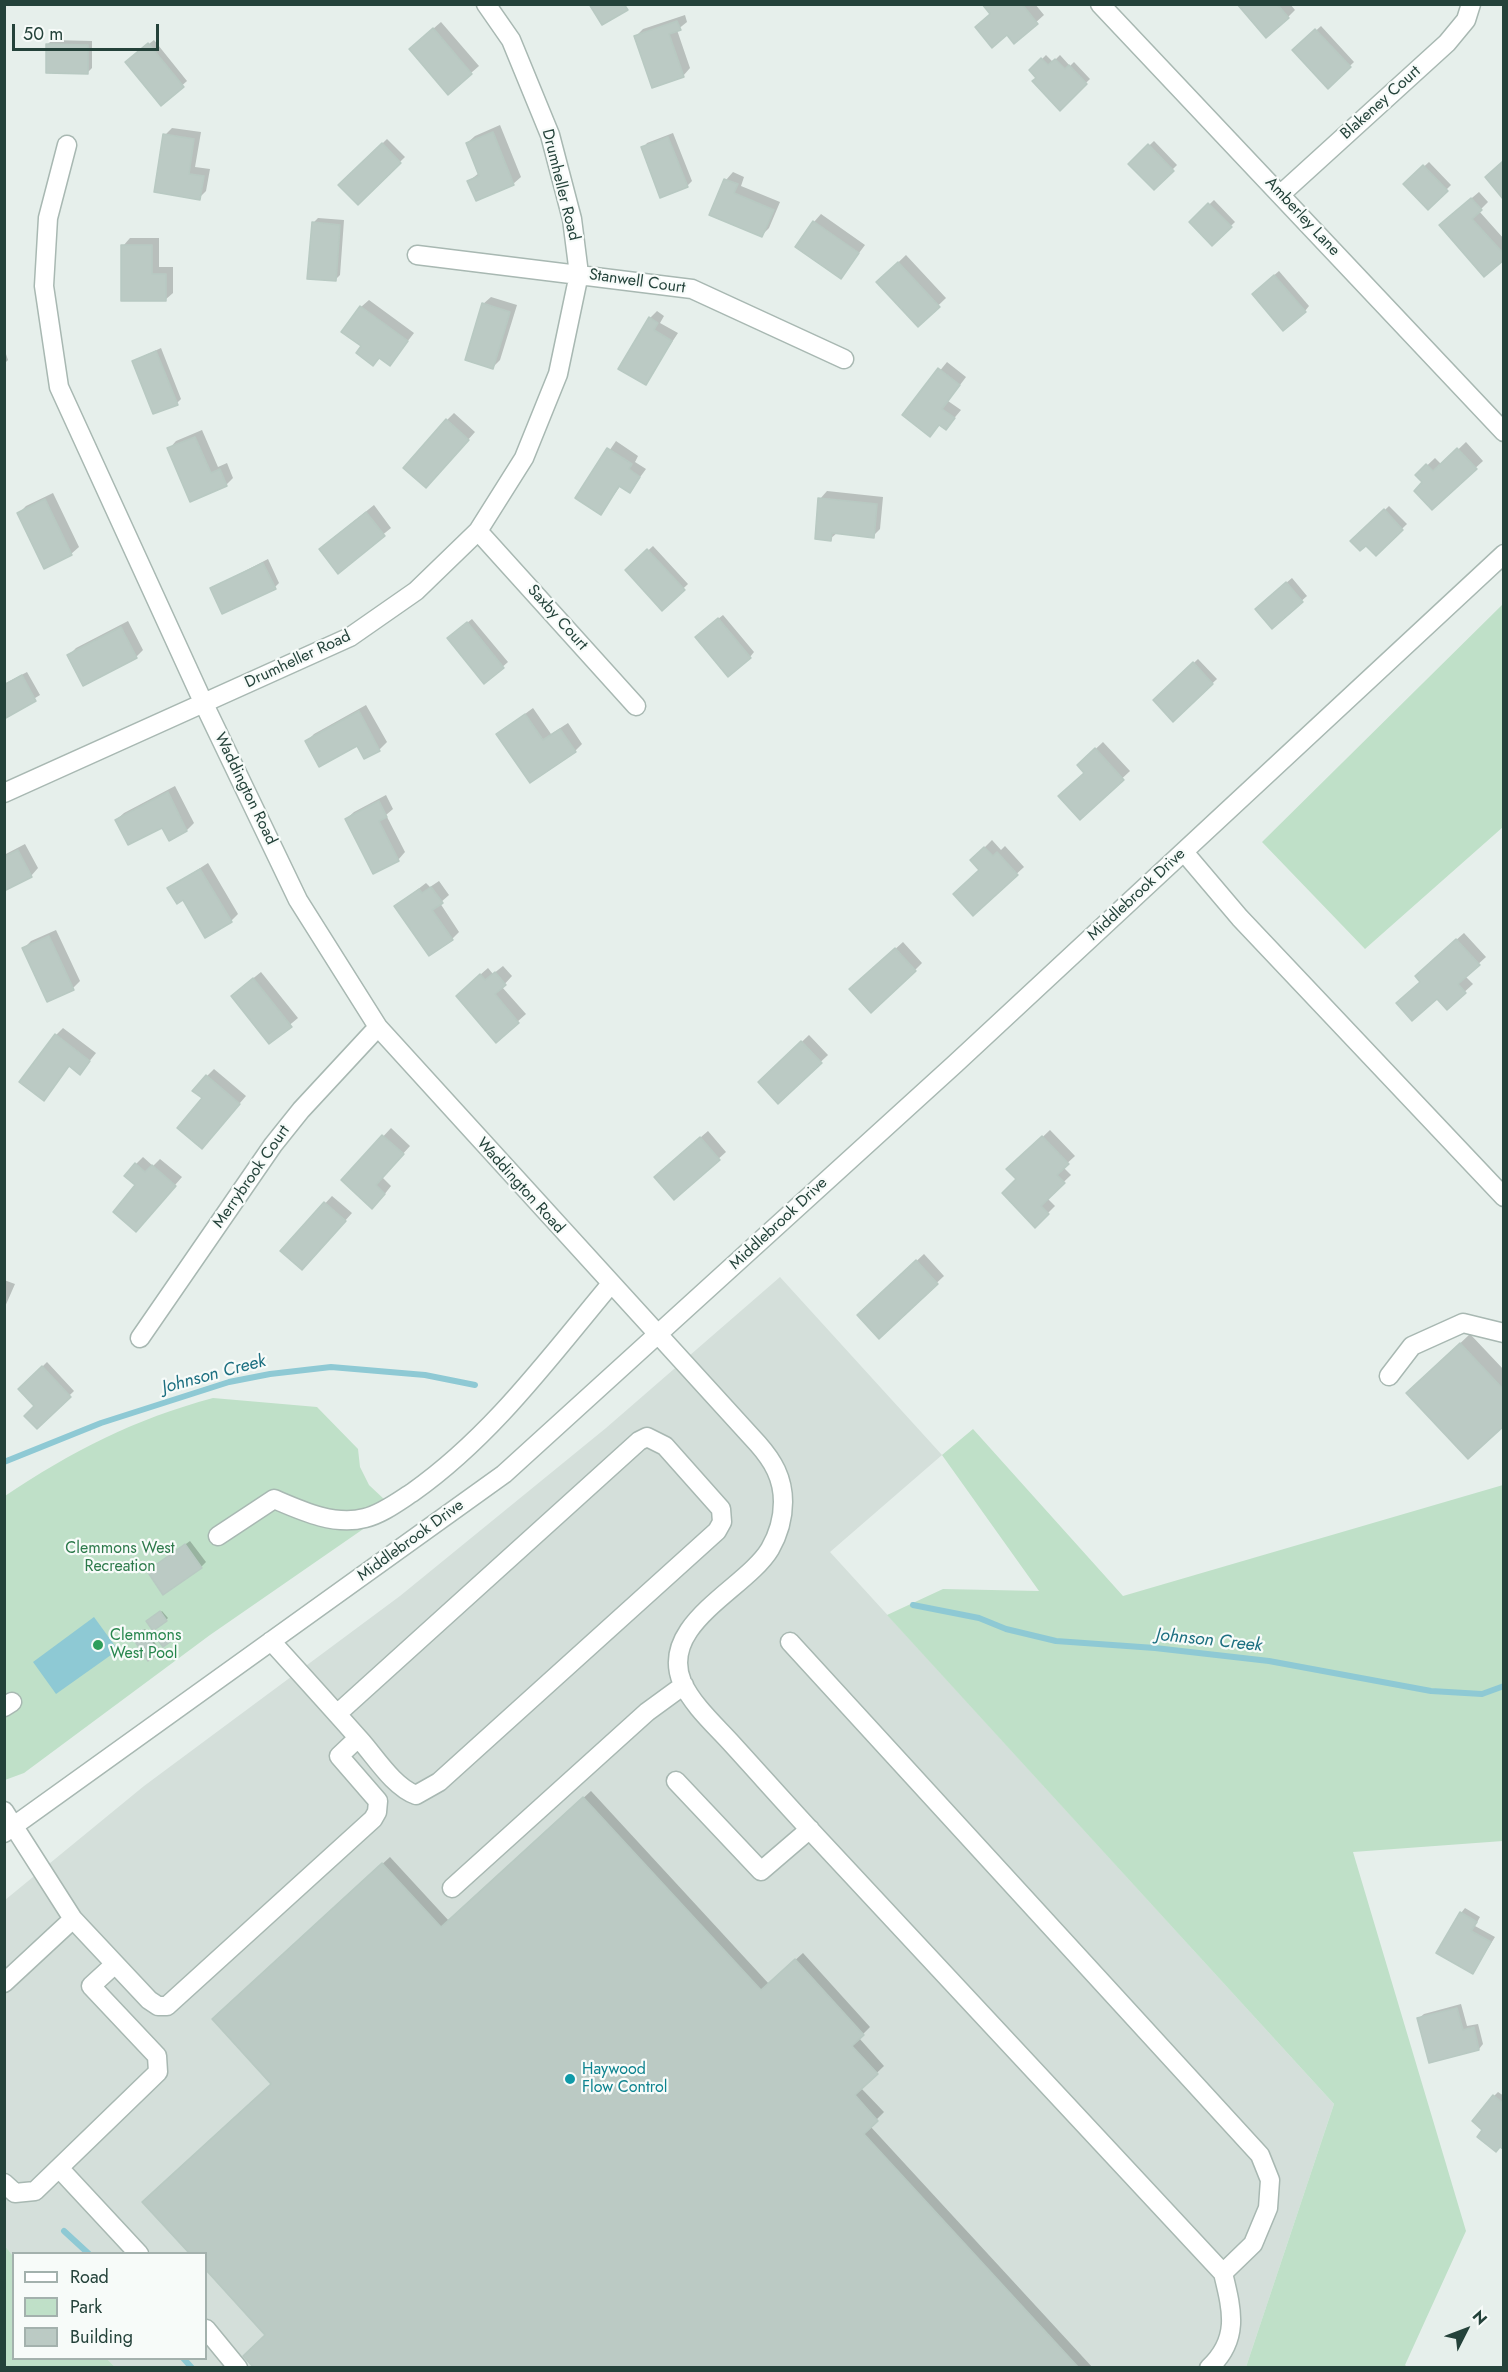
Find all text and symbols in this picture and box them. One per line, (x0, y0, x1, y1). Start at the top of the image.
scale bar (15, 12, 162, 50)
text: 50 m (23, 21, 63, 47)
street label: Blakeney Court (1337, 62, 1425, 144)
street label: Drumheller Road (537, 127, 583, 243)
street label: Amberley Lane (1261, 174, 1343, 260)
street label: Stanwell Court (588, 266, 686, 298)
street label: Saxby Court (523, 581, 591, 655)
street label: Drumheller Road (242, 627, 354, 693)
street label: Waddington Road (210, 730, 280, 848)
street label: Middlebrook Drive (1084, 845, 1190, 945)
street label: Merrybrook Court (209, 1122, 295, 1232)
street label: Waddington Road (472, 1134, 568, 1238)
street label: Middlebrook Drive (726, 1174, 832, 1274)
water label: Johnson Creek (160, 1351, 268, 1399)
street label: Middlebrook Drive (354, 1496, 468, 1586)
park label: Clemmons West Recreation (65, 1539, 175, 1577)
water label: Johnson Creek (1155, 1625, 1263, 1657)
place label: Clemmons West Pool (110, 1626, 181, 1664)
marker: Clemmons West Pool (91, 1638, 105, 1652)
place label: Haywood Flow Control (582, 2060, 667, 2098)
marker: Haywood Flow Control (563, 2072, 577, 2086)
legend (12, 2252, 207, 2360)
text: Road (70, 2264, 109, 2290)
text: Park (70, 2294, 102, 2320)
north arrow (1436, 2300, 1496, 2360)
text: N (1467, 2305, 1493, 2330)
text: Building (70, 2324, 133, 2350)

